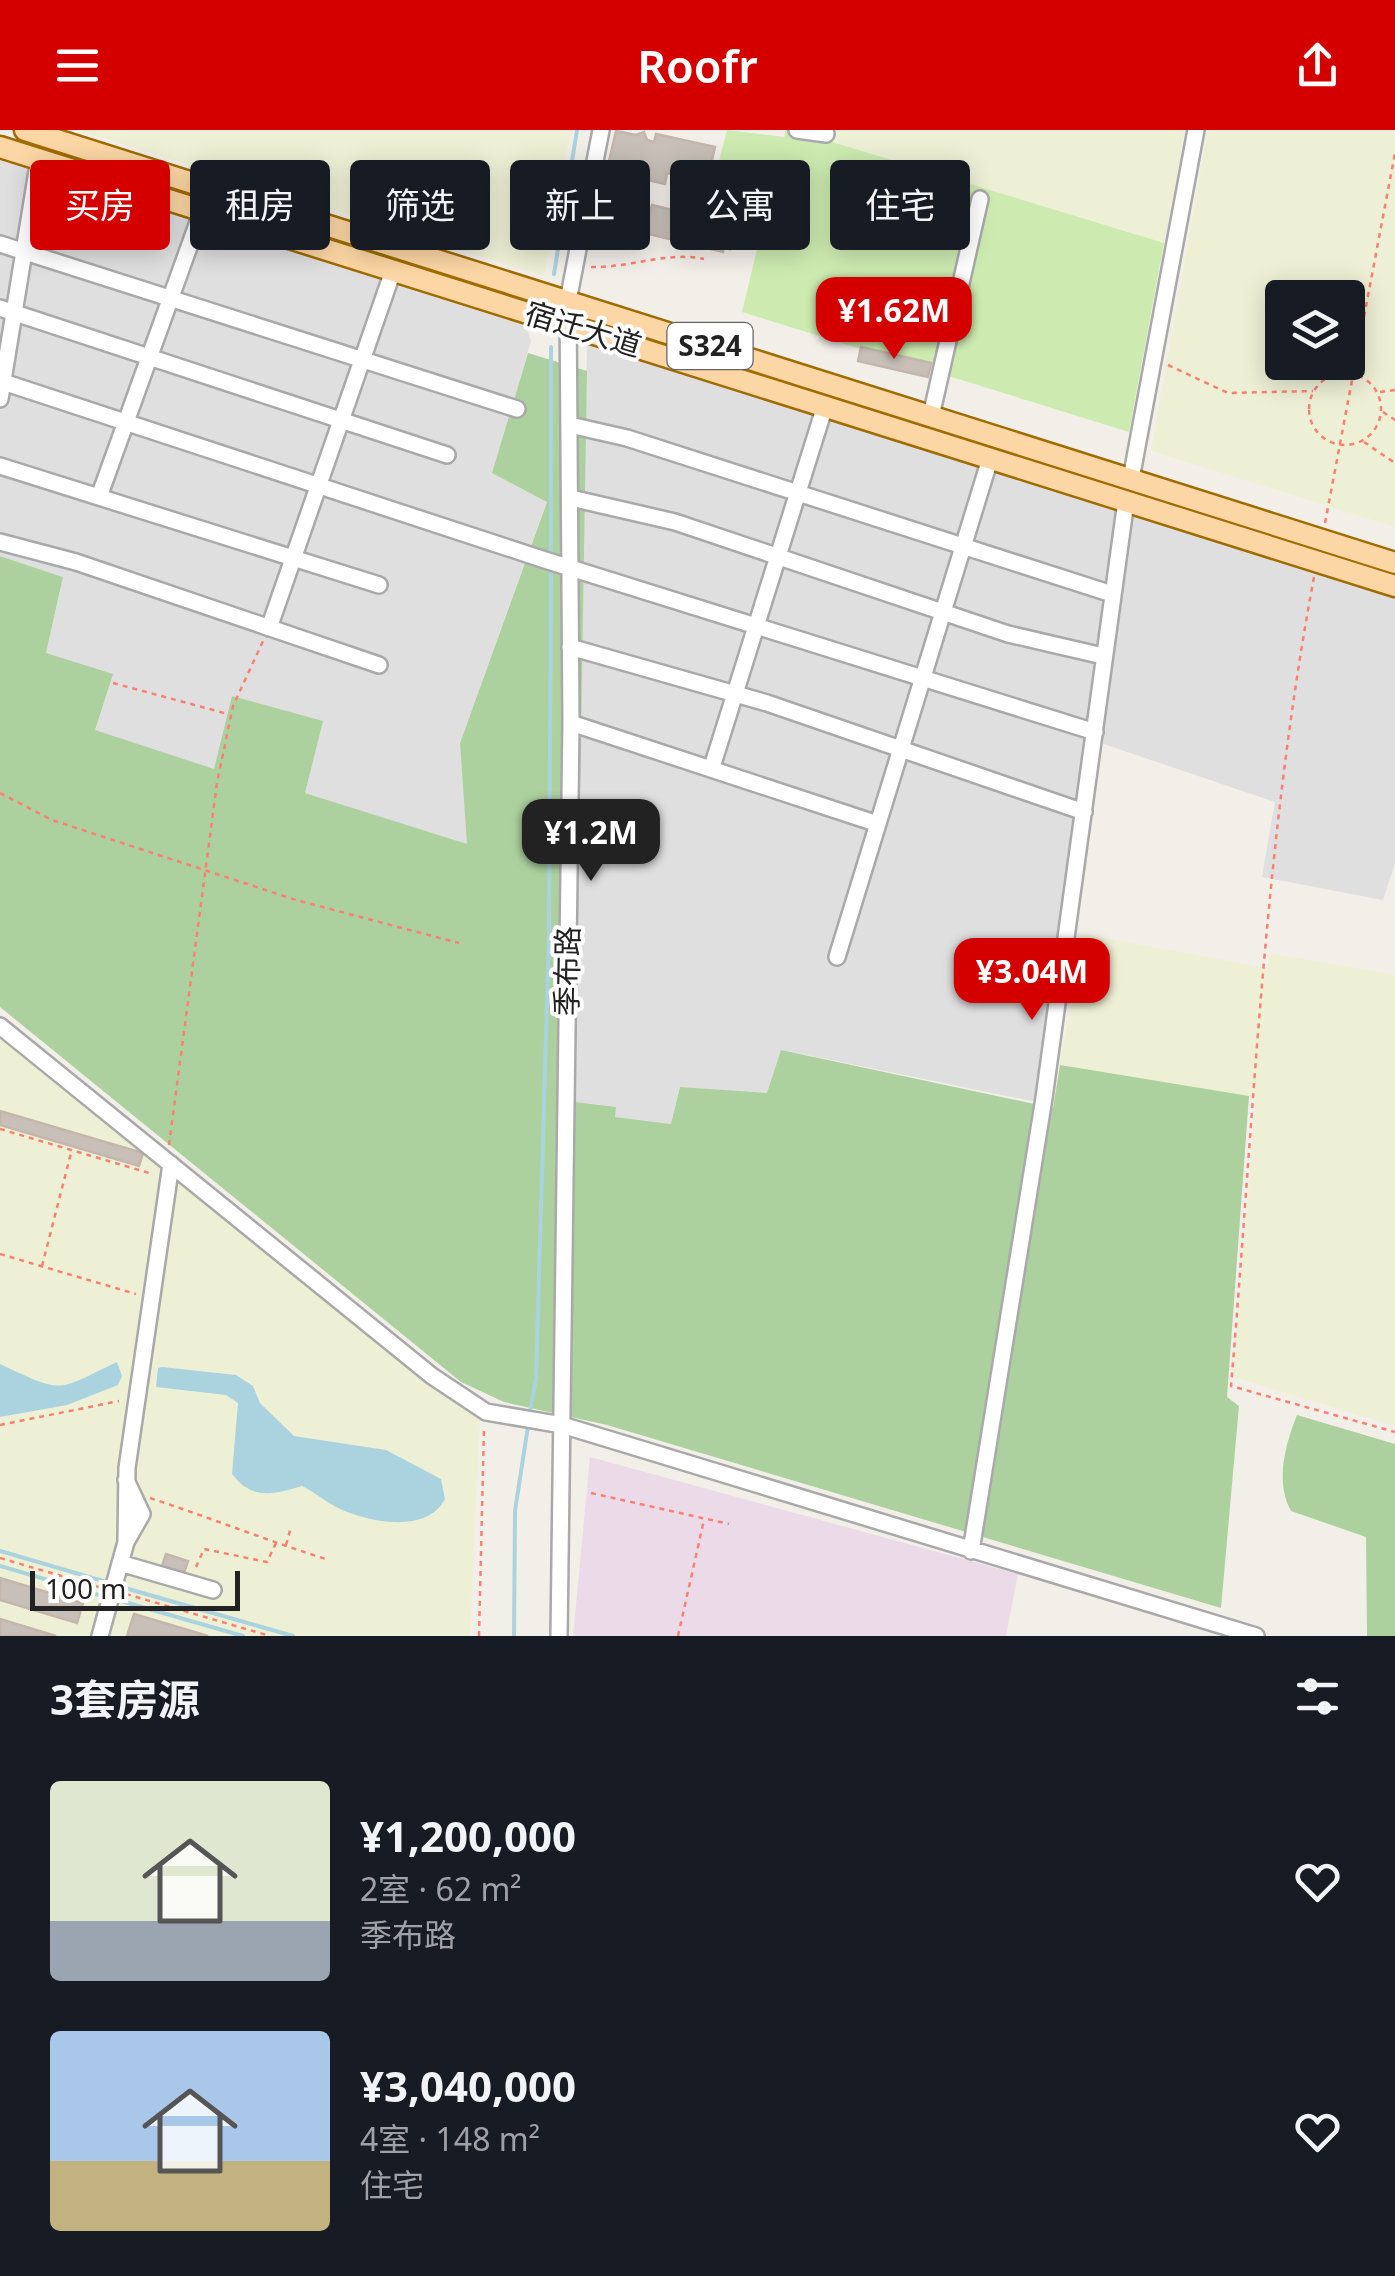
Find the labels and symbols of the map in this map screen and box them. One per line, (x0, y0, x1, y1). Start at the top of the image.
pin: ¥1.62M (813, 277, 975, 362)
street label: 宿迁大道 (520, 291, 647, 366)
road number: S324 (668, 323, 752, 369)
pin: ¥1.2M (521, 799, 661, 884)
street label: 季布路 (545, 926, 588, 1016)
pin: ¥3.04M (951, 938, 1113, 1023)
scale bar (30, 1566, 240, 1610)

